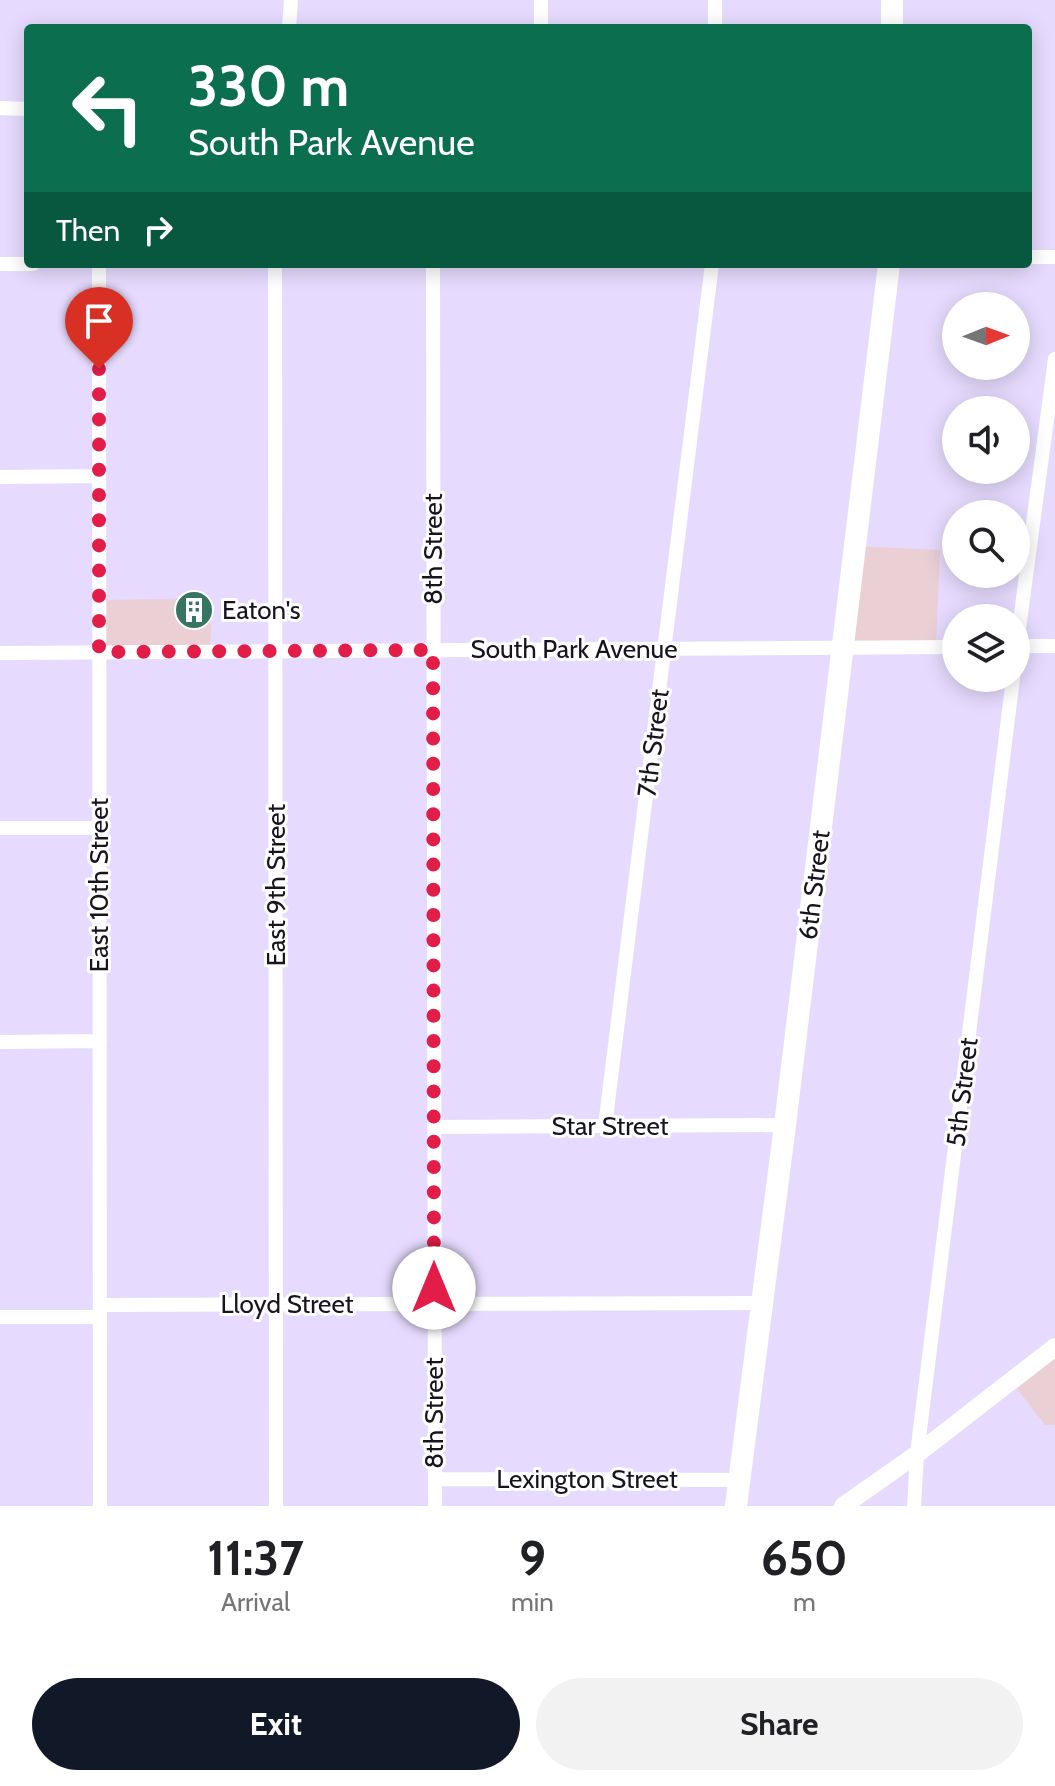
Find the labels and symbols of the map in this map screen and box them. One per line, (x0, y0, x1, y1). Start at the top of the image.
pin (65, 287, 133, 369)
north arrow (942, 292, 1030, 380)
street label: 8th Street (417, 493, 449, 605)
building icon: Eaton's (173, 589, 215, 631)
place label: Eaton's (222, 594, 301, 626)
street label: South Park Avenue (471, 633, 677, 665)
street label: 7th Street (631, 687, 676, 799)
street label: East 10th Street (83, 798, 115, 972)
street label: East 9th Street (260, 803, 292, 966)
street label: 6th Street (791, 828, 837, 942)
street label: 5th Street (939, 1035, 985, 1148)
street label: Star Street (552, 1110, 669, 1142)
position arrow (392, 1246, 476, 1330)
street label: Lloyd Street (220, 1288, 354, 1320)
street label: 8th Street (418, 1357, 450, 1469)
street label: Lexington Street (496, 1463, 678, 1495)

